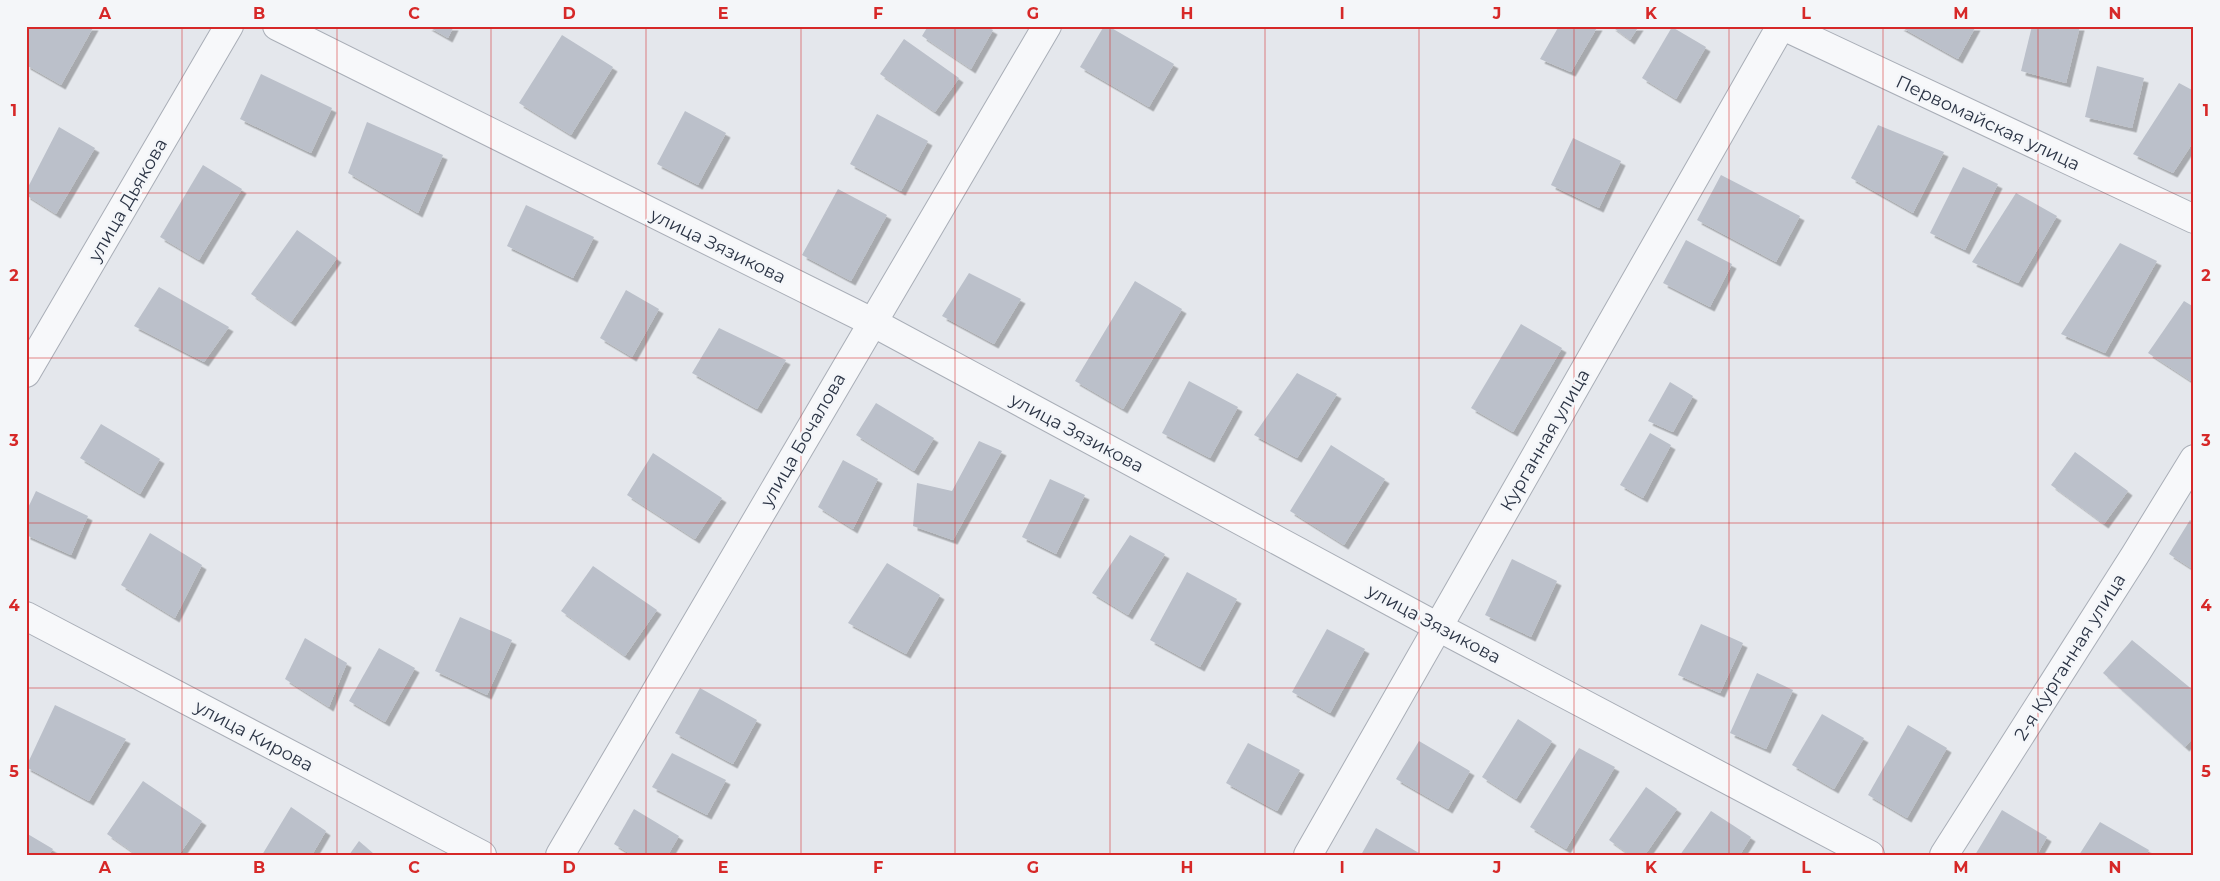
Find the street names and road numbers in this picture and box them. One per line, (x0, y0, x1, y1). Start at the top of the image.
street label: Первомайская улица (1892, 71, 2084, 175)
street label: улица Дьякова (83, 134, 172, 266)
street label: улица Зязикова (646, 203, 789, 288)
street label: Курганная улица (1495, 365, 1595, 515)
street label: улица Бочалова (755, 369, 850, 512)
street label: улица Зязикова (1006, 388, 1148, 477)
street label: 2-я Курганная улица (2010, 570, 2130, 744)
street label: улица Зязикова (1363, 579, 1505, 668)
street label: улица Кирова (190, 695, 317, 776)

